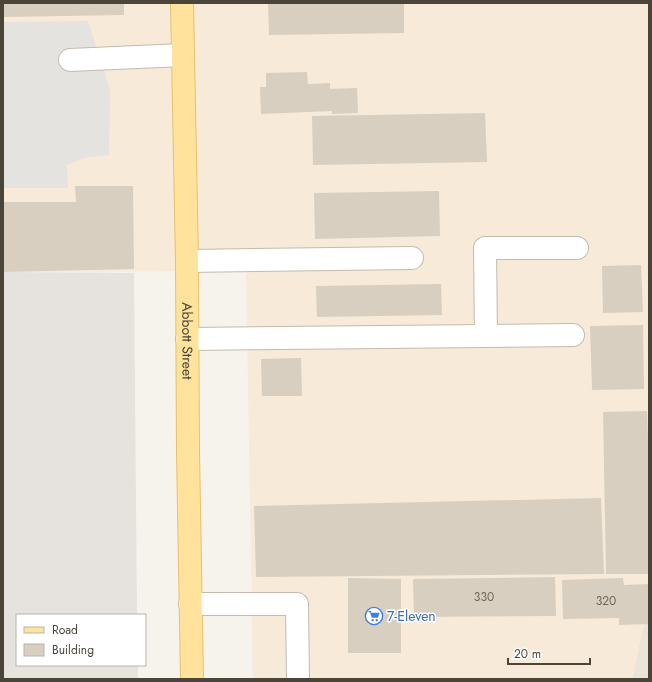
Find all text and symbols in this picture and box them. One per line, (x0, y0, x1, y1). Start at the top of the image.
street label: Abbott Street (177, 302, 198, 380)
house number: 330 (474, 588, 494, 606)
house number: 320 (596, 592, 616, 610)
supermarket icon: 7-Eleven (364, 606, 384, 626)
place label: 7-Eleven (387, 606, 436, 626)
legend (16, 614, 146, 666)
text: Road (52, 621, 78, 639)
scale bar (508, 640, 590, 666)
text: Building (52, 641, 94, 659)
text: 20 m (514, 645, 541, 663)

